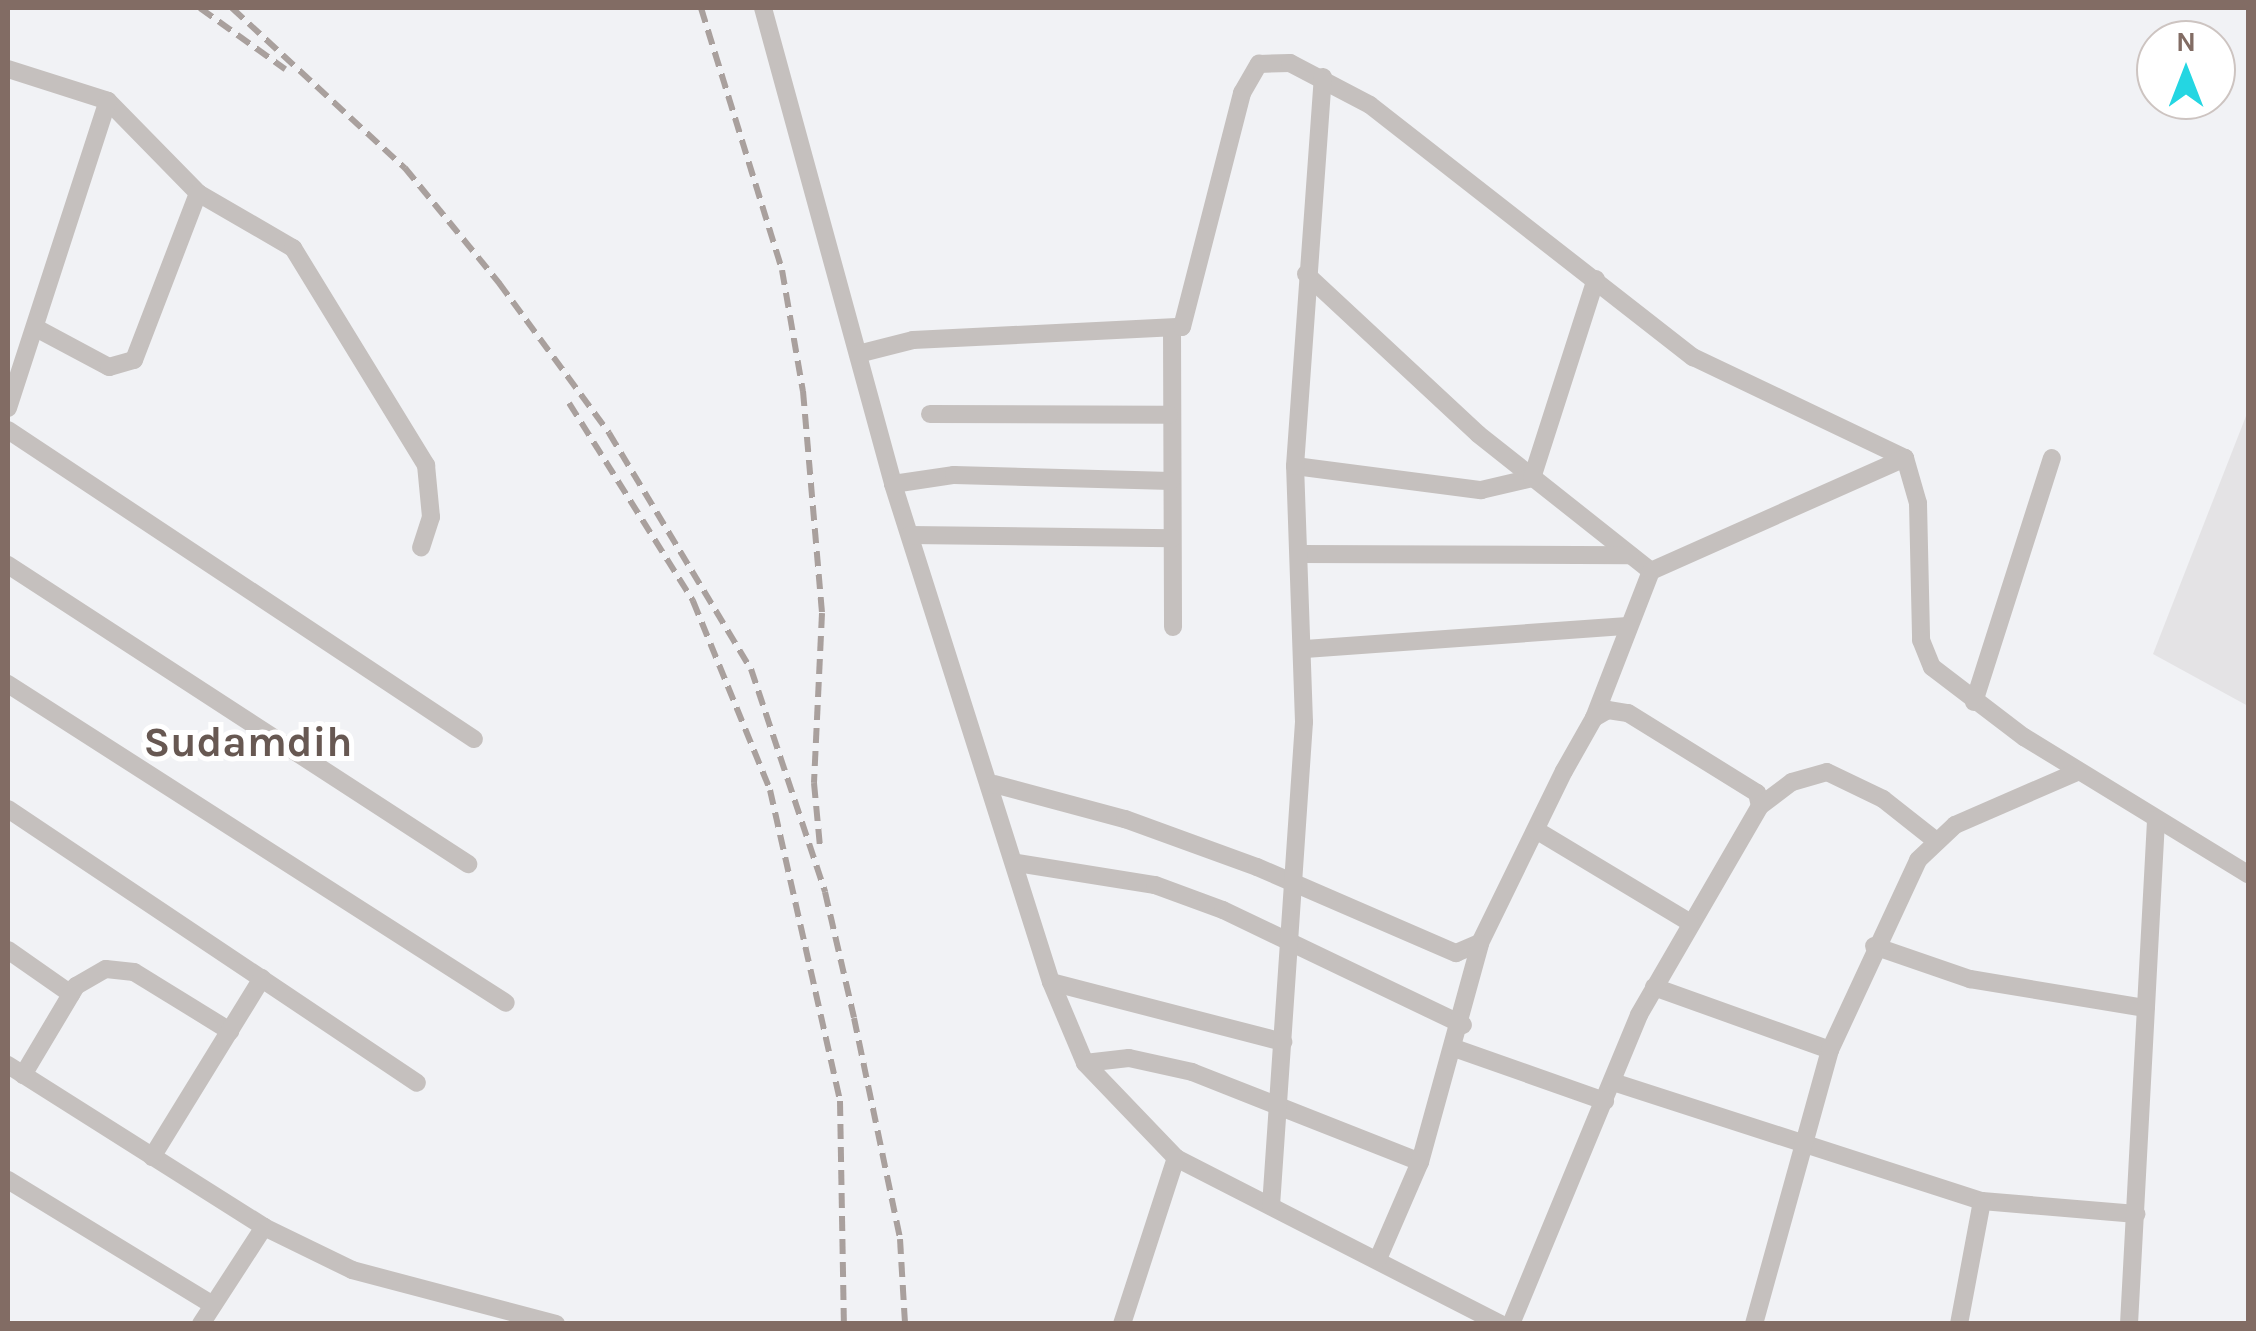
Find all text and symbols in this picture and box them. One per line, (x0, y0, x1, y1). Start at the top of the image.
north arrow (2136, 20, 2236, 120)
text: N (2176, 25, 2196, 58)
district label: Sudamdih (143, 717, 353, 767)

